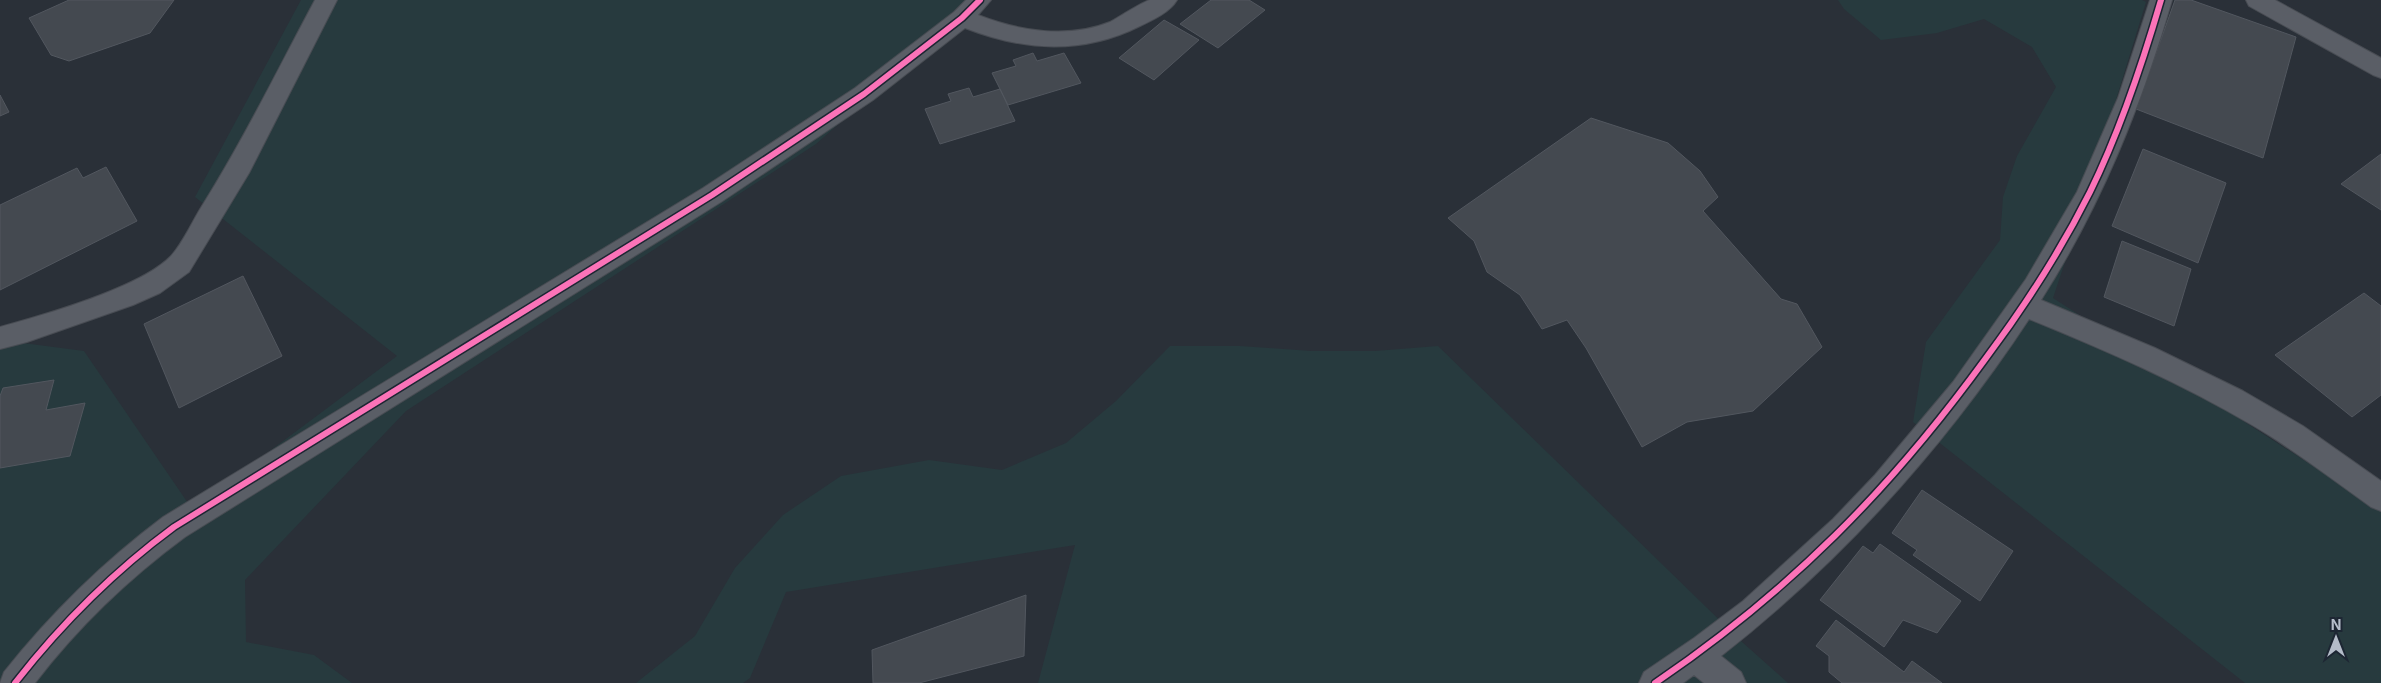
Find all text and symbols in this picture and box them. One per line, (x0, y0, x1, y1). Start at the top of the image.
north arrow (2311, 613, 2361, 663)
text: N (2331, 616, 2341, 633)

